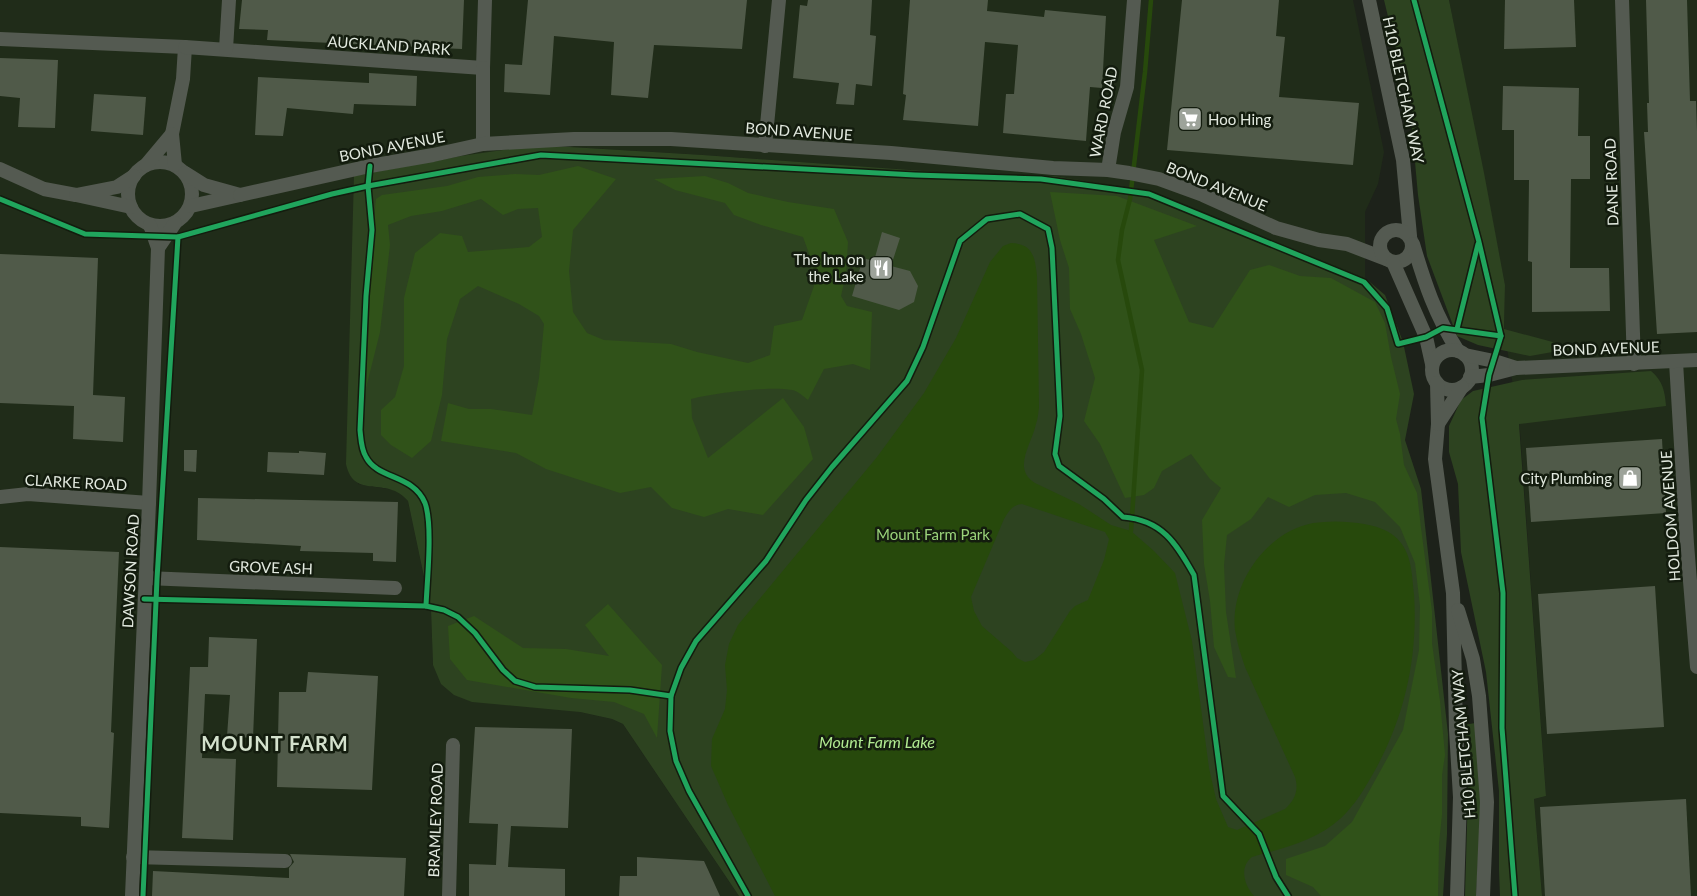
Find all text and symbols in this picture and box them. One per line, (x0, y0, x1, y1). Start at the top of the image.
street label: H10 BLETCHAM WAY (1380, 15, 1428, 166)
street label: AUCKLAND PARK (327, 32, 451, 58)
street label: WARD ROAD (1085, 65, 1121, 159)
supermarket icon: Hoo Hing (1177, 106, 1203, 132)
place label: Hoo Hing (1208, 110, 1271, 128)
street label: BOND AVENUE (745, 118, 853, 144)
street label: BOND AVENUE (338, 127, 446, 165)
street label: DANE ROAD (1600, 138, 1622, 226)
street label: BOND AVENUE (1164, 158, 1270, 214)
place label: The Inn on the Lake (794, 250, 864, 285)
restaurant icon: The Inn on the Lake (868, 255, 894, 281)
street label: BOND AVENUE (1552, 337, 1660, 359)
street label: HOLDOM AVENUE (1656, 450, 1684, 582)
shop icon: City Plumbing (1617, 465, 1643, 491)
place label: City Plumbing (1520, 469, 1612, 487)
street label: CLARKE ROAD (24, 470, 128, 494)
street label: DAWSON ROAD (118, 514, 142, 628)
park label: Mount Farm Park (876, 525, 990, 543)
street label: GROVE ASH (229, 557, 313, 577)
street label: H10 BLETCHAM WAY (1447, 668, 1478, 819)
district label: MOUNT FARM (201, 731, 349, 755)
water label: Mount Farm Lake (819, 732, 935, 751)
street label: BRAMLEY ROAD (424, 762, 446, 878)

